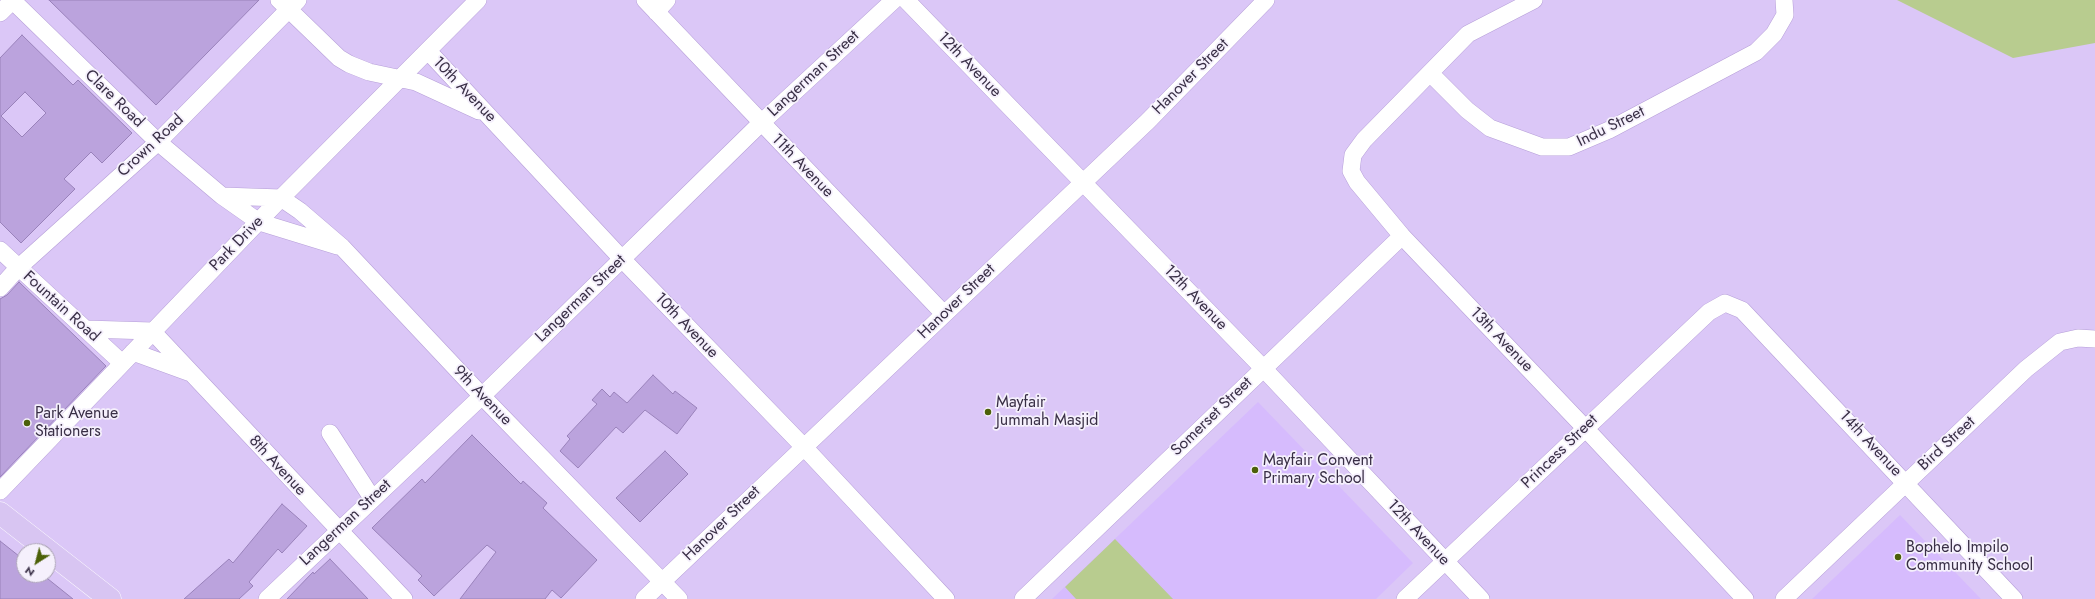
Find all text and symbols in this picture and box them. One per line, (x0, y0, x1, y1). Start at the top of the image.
street label: Langerman Street (764, 27, 864, 121)
street label: 12th Avenue (933, 28, 1005, 102)
street label: Hanover Street (1149, 35, 1233, 119)
street label: 10th Avenue (428, 53, 500, 127)
street label: Clare Road (80, 66, 148, 132)
street label: Indu Street (1574, 102, 1648, 152)
street label: Crown Road (114, 111, 188, 181)
street label: 11th Avenue (767, 130, 837, 202)
street label: Park Drive (206, 213, 268, 275)
street label: Langerman Street (532, 251, 630, 347)
street label: Hanover Street (915, 261, 999, 343)
street label: 12th Avenue (1159, 261, 1231, 335)
street label: Fountain Road (19, 268, 103, 346)
street label: 10th Avenue (650, 289, 722, 363)
street label: 13th Avenue (1465, 304, 1537, 376)
street label: 9th Avenue (449, 362, 515, 430)
street label: Somerset Street (1167, 374, 1257, 460)
place label: Mayfair Jummah Masjid (996, 393, 1098, 431)
place label: Park Avenue Stationers (35, 404, 118, 442)
marker: Mayfair Jummah Masjid (983, 407, 993, 417)
street label: 14th Avenue (1835, 407, 1905, 481)
street label: Princess Street (1518, 411, 1602, 493)
street label: Bird Street (1915, 413, 1979, 475)
marker: Park Avenue Stationers (22, 418, 32, 428)
street label: 8th Avenue (244, 432, 310, 500)
place label: Mayfair Convent Primary School (1263, 451, 1373, 489)
marker: Mayfair Convent Primary School (1250, 465, 1260, 475)
street label: Langerman Street (296, 476, 396, 570)
street label: Hanover Street (680, 483, 764, 565)
street label: 12th Avenue (1383, 496, 1453, 570)
place label: Bophelo Impilo Community School (1906, 538, 2033, 576)
north arrow (16, 543, 56, 583)
marker: Bophelo Impilo Community School (1893, 552, 1903, 562)
text: N (21, 563, 38, 581)

